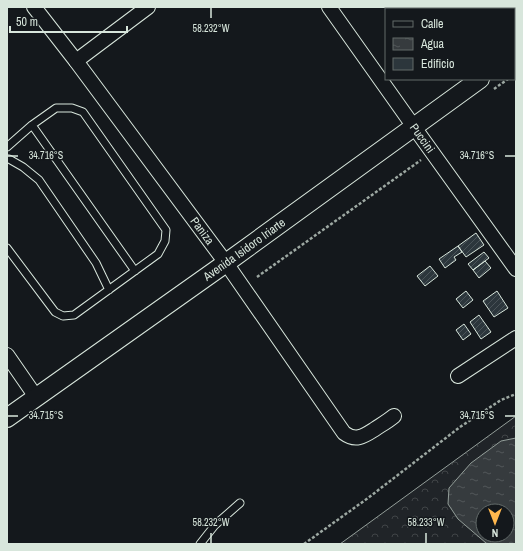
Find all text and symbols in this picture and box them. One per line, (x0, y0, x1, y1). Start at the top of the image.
scale bar (10, 8, 127, 34)
legend (385, 8, 515, 80)
text: 50 m (16, 14, 38, 30)
text: Calle (421, 16, 443, 32)
text: 58.232°W (193, 22, 230, 35)
text: Agua (420, 36, 445, 52)
text: Edificio (421, 56, 454, 72)
street label: Puccini (406, 120, 438, 156)
text: 34.716°S (29, 149, 64, 162)
text: 34.716°S (460, 149, 495, 162)
street label: Paniza (187, 214, 218, 248)
street label: Avenida Isidoro Iriarte (199, 215, 289, 285)
text: 34.715°S (29, 409, 64, 422)
text: 34.715°S (460, 409, 495, 422)
north arrow (475, 503, 515, 543)
text: 58.232°W (193, 516, 230, 529)
text: 58.233°W (408, 516, 445, 529)
text: N (492, 526, 498, 540)

